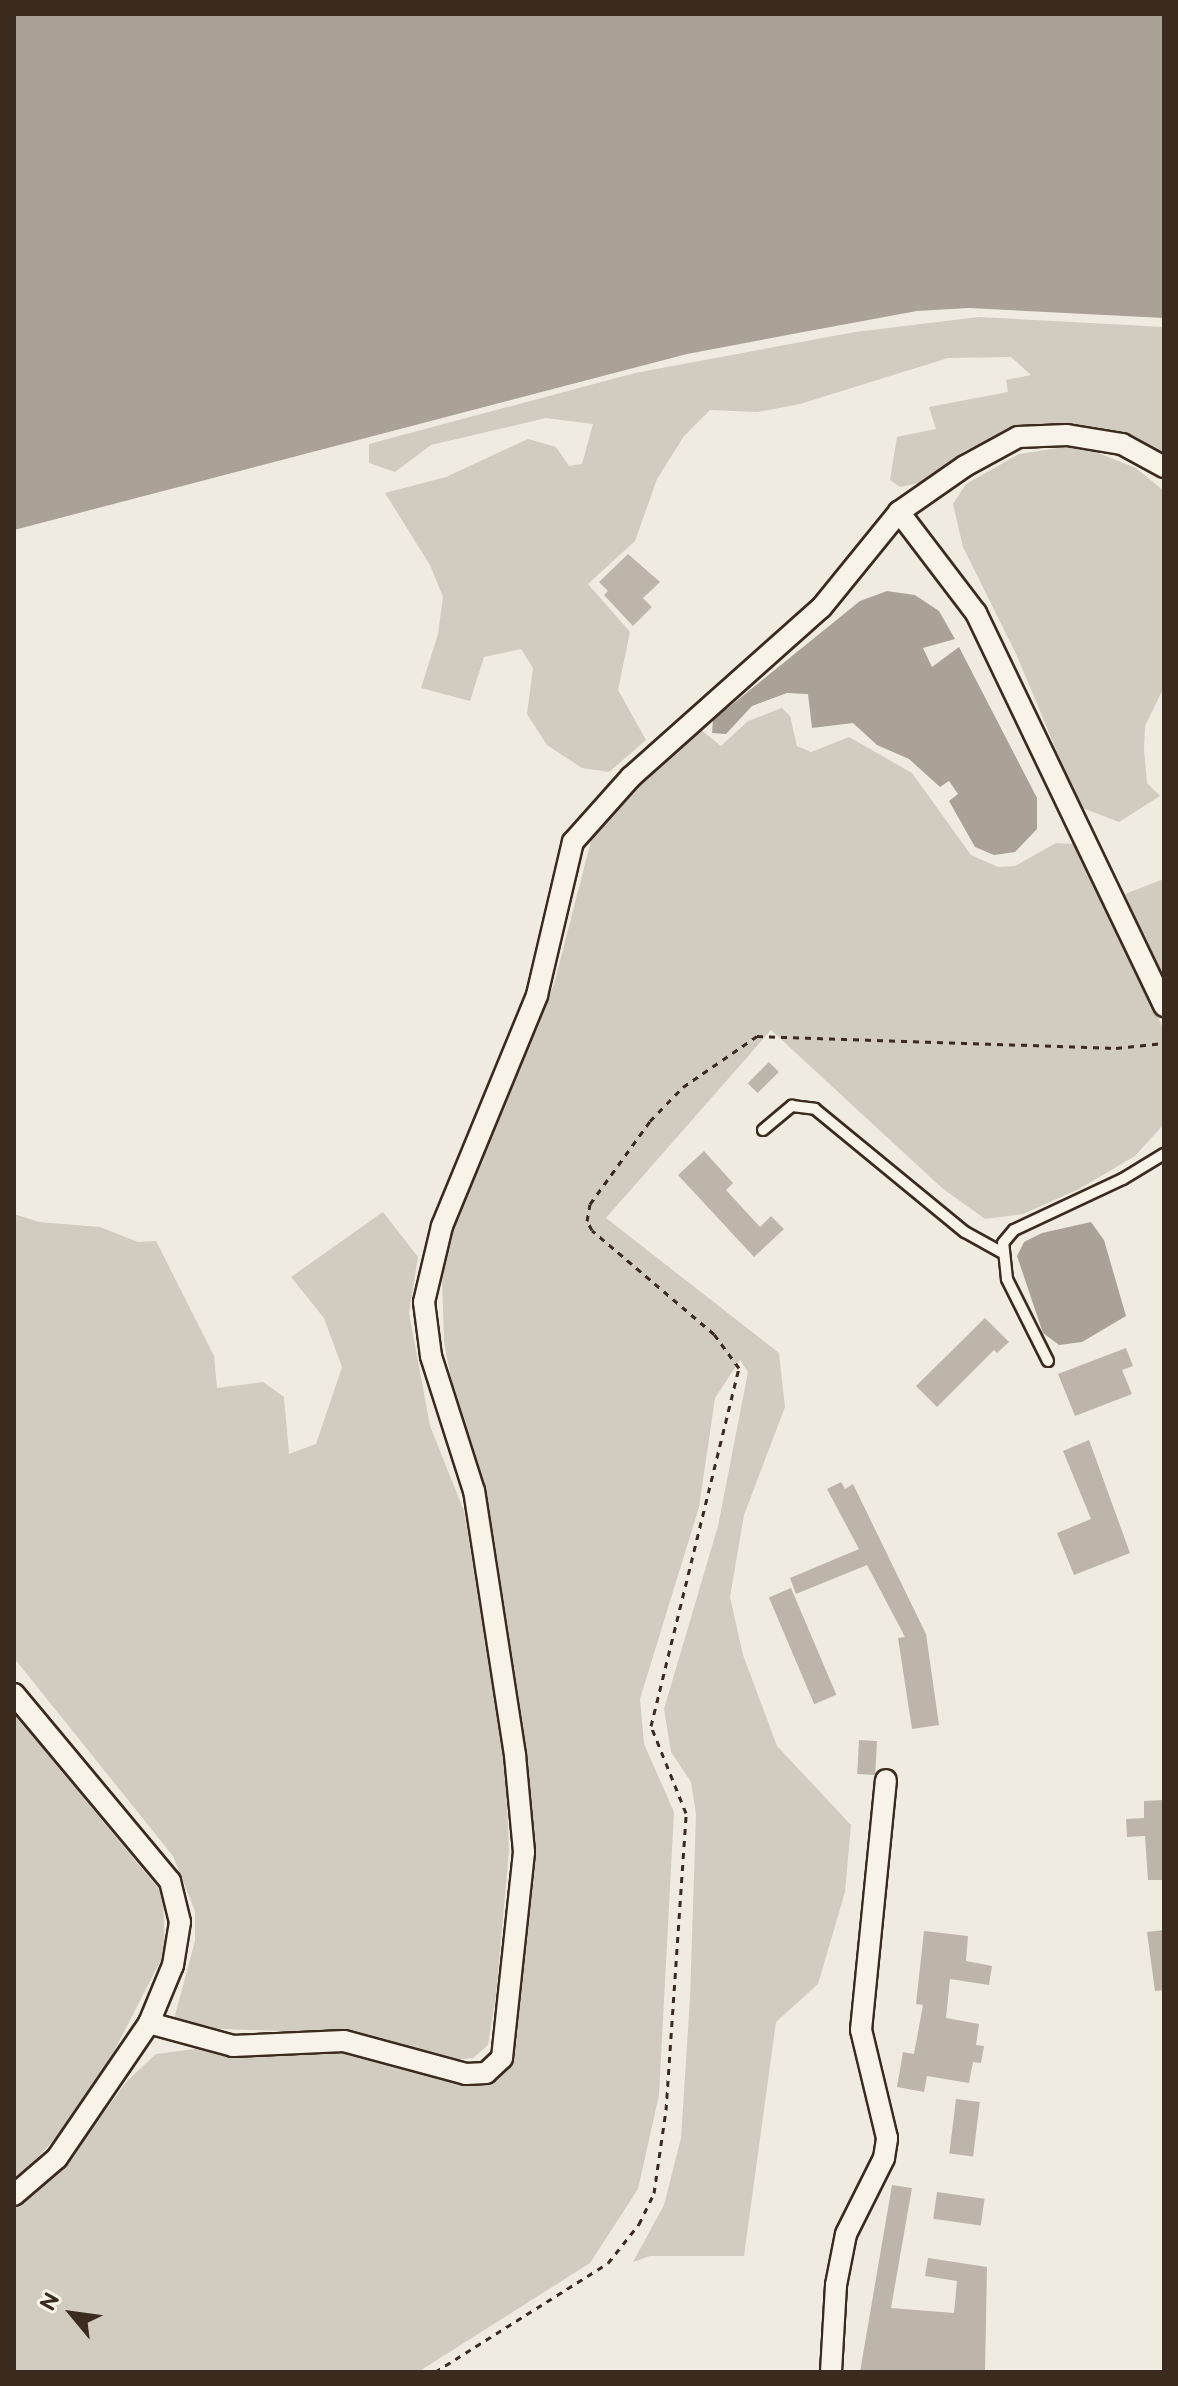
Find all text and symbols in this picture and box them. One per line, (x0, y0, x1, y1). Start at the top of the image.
north arrow (32, 2274, 112, 2354)
text: N (35, 2288, 66, 2316)

